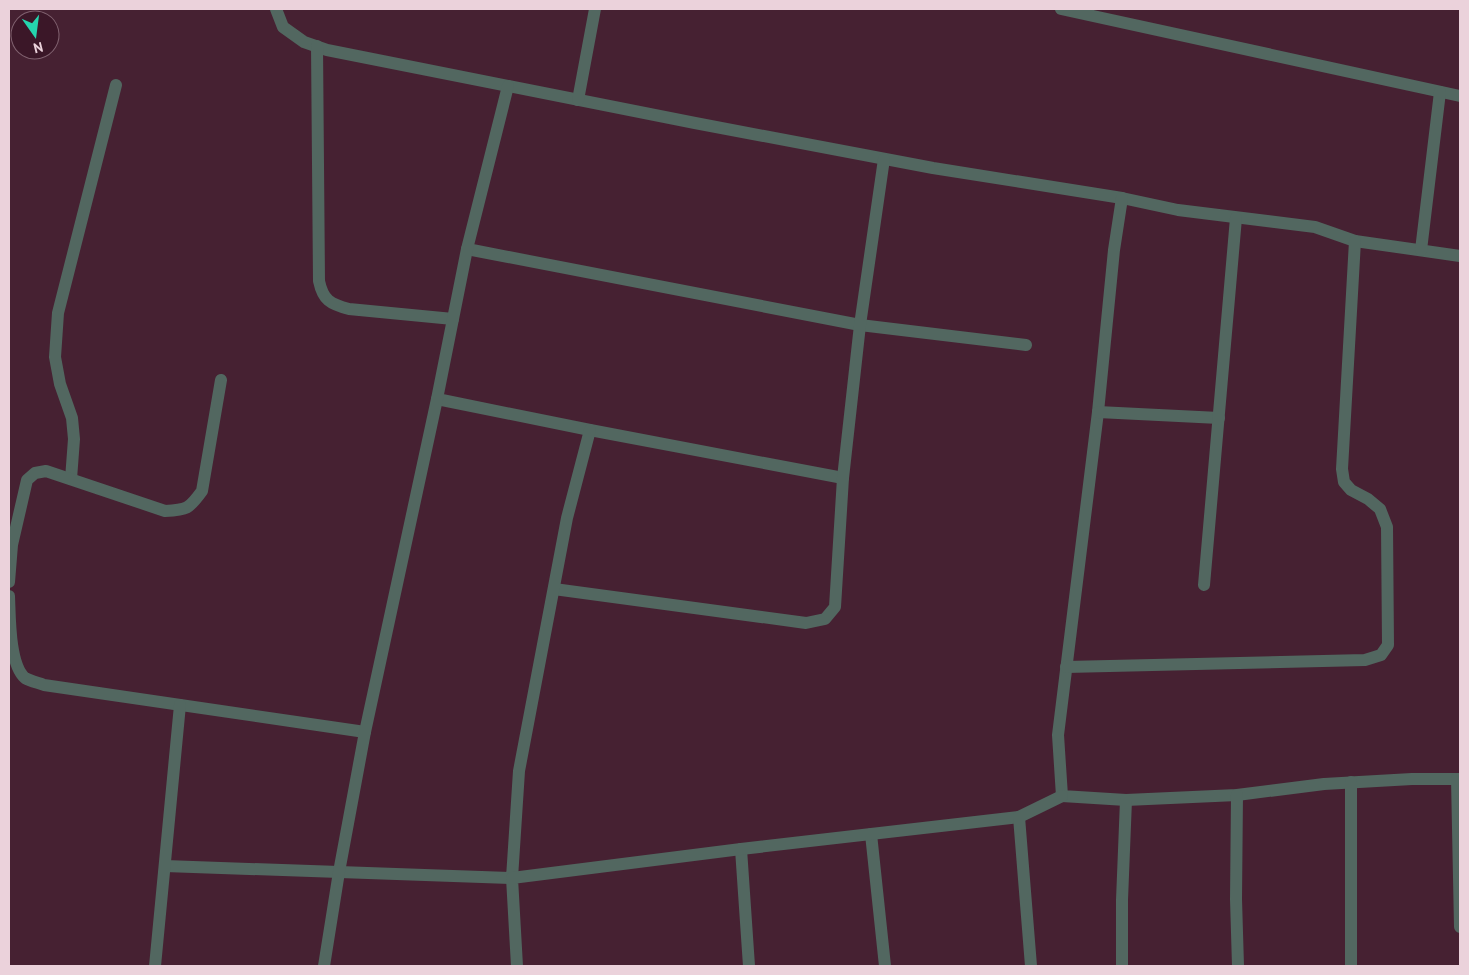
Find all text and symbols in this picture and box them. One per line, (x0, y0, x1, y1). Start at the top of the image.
north arrow (10, 10, 60, 60)
text: N (32, 38, 45, 57)

